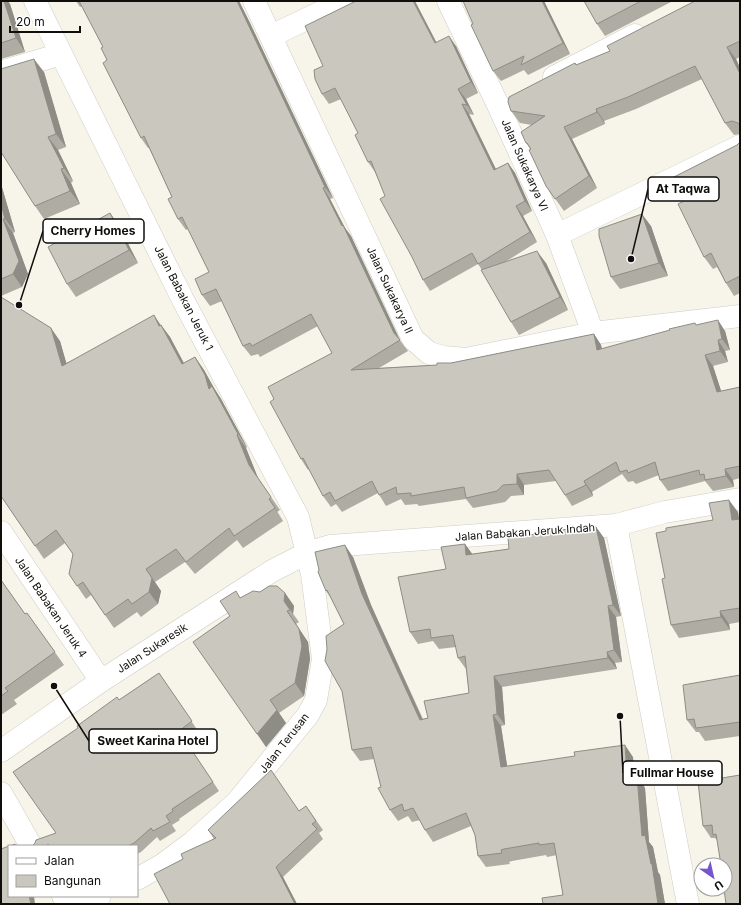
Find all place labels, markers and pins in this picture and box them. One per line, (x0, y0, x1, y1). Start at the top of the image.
callout: At Taqwa (648, 177, 719, 201)
callout: Cherry Homes (43, 219, 144, 243)
callout: Sweet Karina Hotel (89, 729, 217, 753)
callout: Fullmar House (623, 761, 722, 785)

